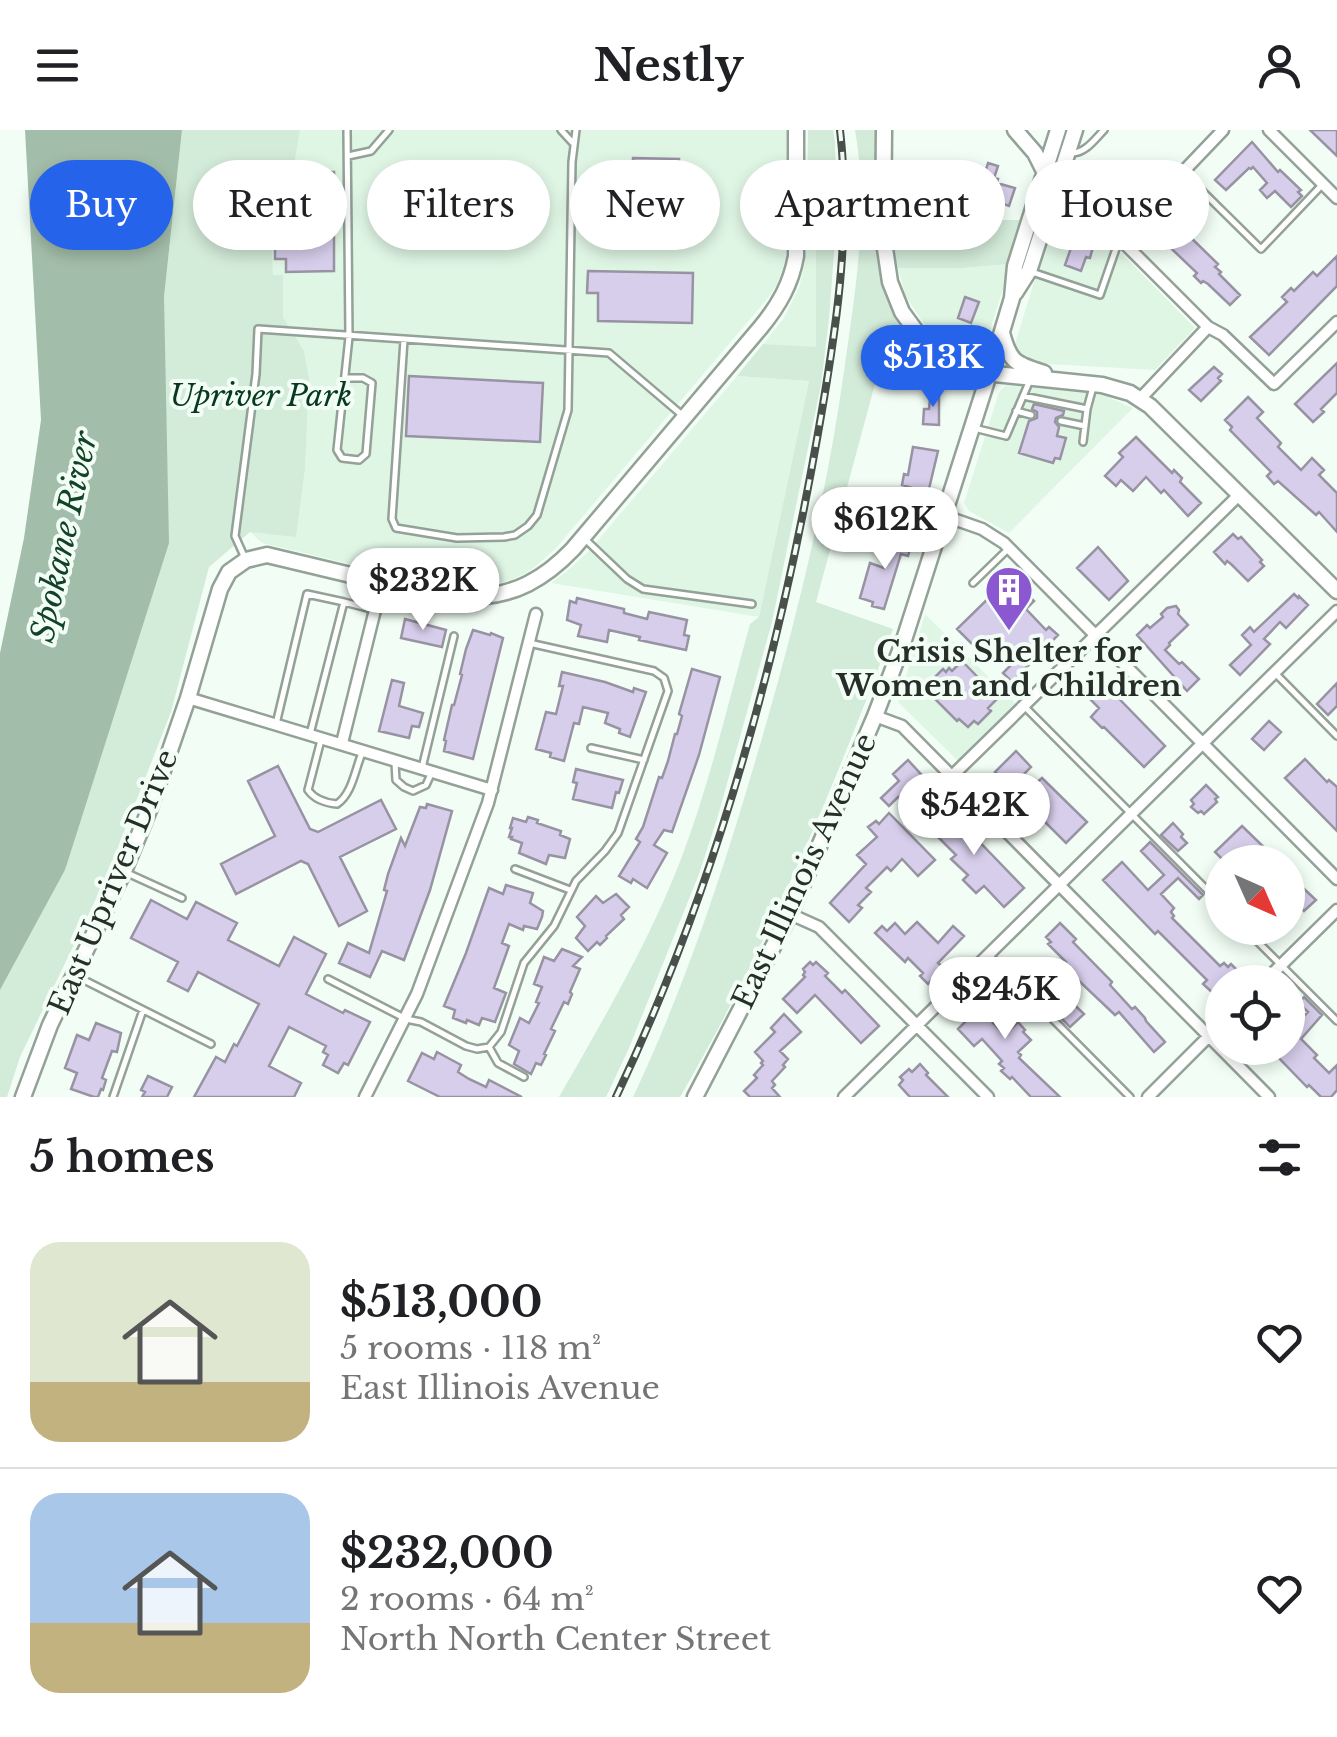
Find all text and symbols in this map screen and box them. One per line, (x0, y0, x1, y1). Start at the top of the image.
text: Nestly (593, 37, 744, 93)
icon: menu (30, 38, 85, 93)
icon: person (1252, 38, 1307, 93)
chip: Buy (30, 160, 173, 250)
chip: Rent (193, 160, 347, 250)
chip: Filters (367, 160, 550, 250)
chip: New (570, 160, 720, 250)
chip: Apartment (740, 160, 1005, 250)
chip: House (1025, 160, 1209, 250)
pin: $513K (863, 325, 1003, 410)
text: $513K (883, 337, 983, 377)
park label: Upriver Park (170, 377, 352, 414)
water label: Spokane River (22, 427, 106, 646)
pin: $612K (815, 487, 955, 572)
text: $612K (833, 499, 937, 539)
pin: $232K (353, 548, 493, 633)
text: $232K (369, 560, 477, 600)
building icon: Crisis Shelter for Women and Children (983, 564, 1035, 632)
place label: Crisis Shelter for Women and Children (835, 633, 1182, 704)
street label: East Illinois Avenue (724, 727, 884, 1015)
street label: East Upriver Drive (40, 744, 186, 1020)
pin: $542K (904, 773, 1044, 858)
text: $542K (920, 785, 1028, 825)
north arrow (1205, 845, 1305, 945)
map controls (1205, 845, 1305, 1065)
pin: $245K (935, 957, 1075, 1042)
button: locate (1205, 965, 1305, 1065)
text: $245K (951, 969, 1059, 1009)
icon: filters (1252, 1130, 1307, 1185)
text: 5 homes (30, 1131, 214, 1183)
text: $513,000 (340, 1276, 542, 1328)
icon: home (110, 1282, 230, 1402)
icon: heart (1252, 1315, 1307, 1370)
text: 5 rooms · 118 m² (340, 1328, 601, 1368)
text: East Illinois Avenue (340, 1368, 660, 1408)
text: $232,000 (340, 1527, 554, 1579)
icon: home (110, 1533, 230, 1653)
icon: heart (1252, 1566, 1307, 1621)
text: 2 rooms · 64 m² (340, 1579, 594, 1619)
text: North North Center Street (340, 1619, 771, 1659)

